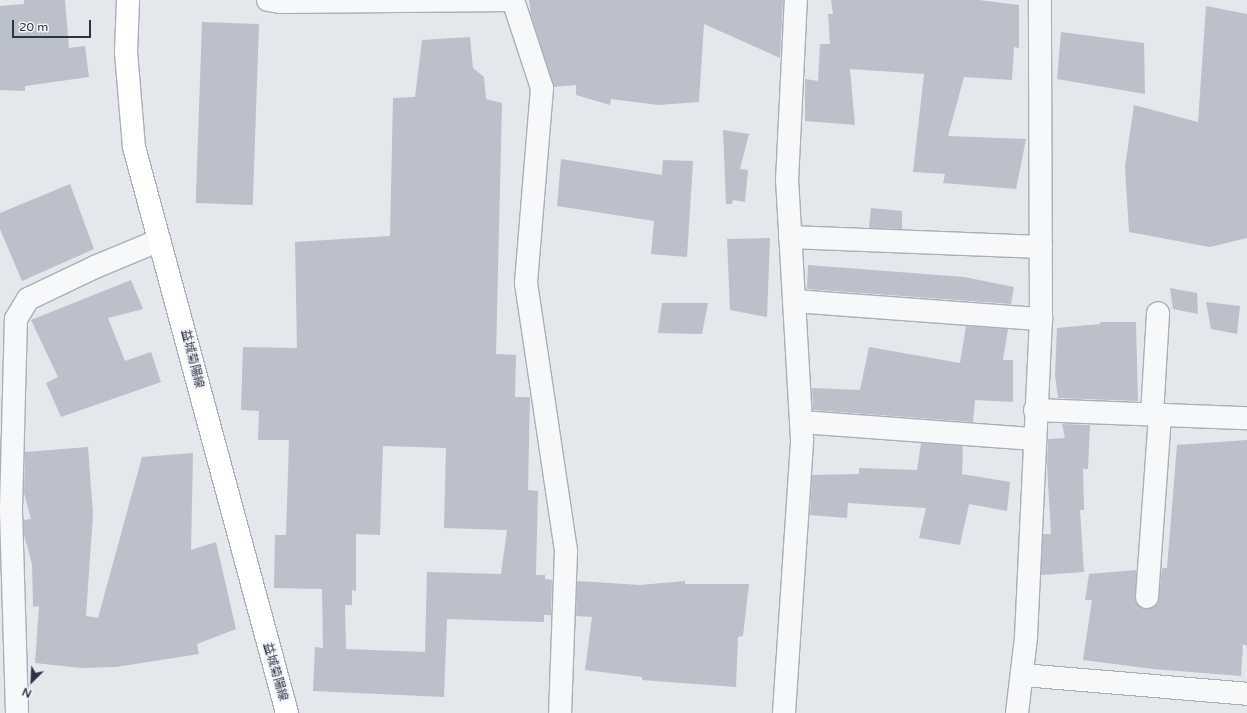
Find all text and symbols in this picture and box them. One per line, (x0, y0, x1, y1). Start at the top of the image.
scale bar (14, 12, 93, 38)
text: 20 m (19, 20, 48, 34)
street label: 益城菊陽線 (178, 328, 206, 390)
street label: 益城菊陽線 (260, 641, 290, 703)
north arrow (12, 661, 52, 701)
text: N (20, 685, 34, 700)

